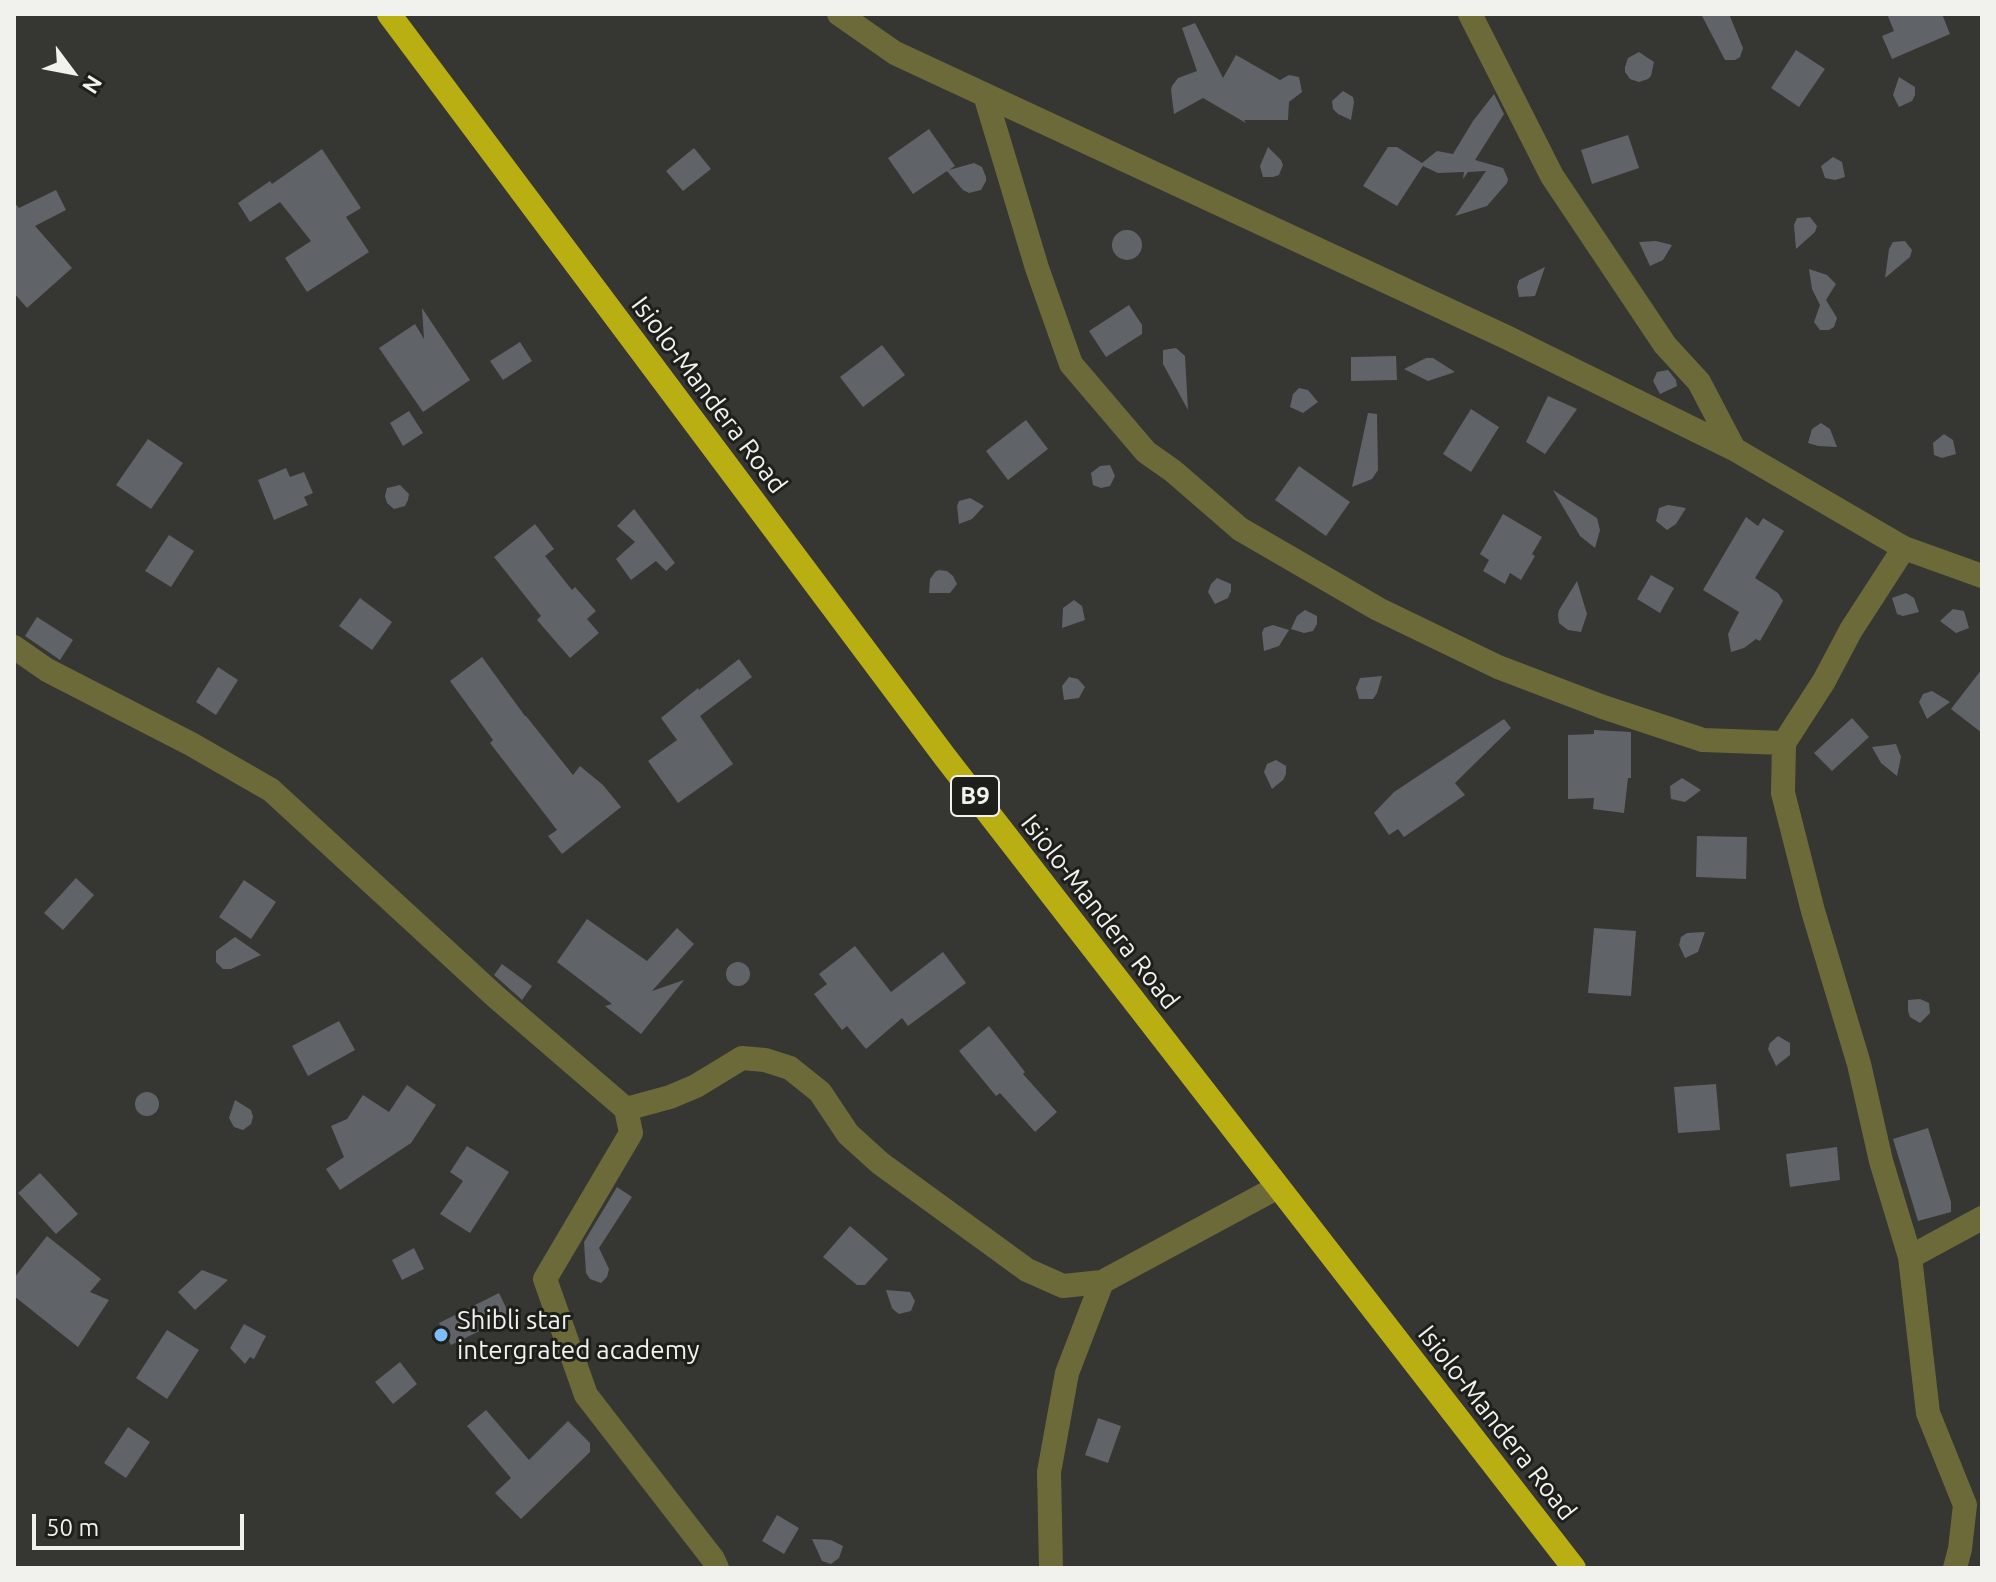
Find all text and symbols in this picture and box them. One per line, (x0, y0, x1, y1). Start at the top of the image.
north arrow (32, 32, 112, 112)
text: N (78, 71, 108, 99)
street label: Isiolo-Mandera Road (625, 290, 793, 500)
road number: B9 (951, 776, 999, 816)
street label: Isiolo-Mandera Road (1014, 808, 1186, 1016)
place label: Shibli star intergrated academy (457, 1304, 700, 1366)
street label: Isiolo-Mandera Road (1411, 1319, 1583, 1527)
marker: Shibli star intergrated academy (432, 1326, 450, 1344)
scale bar (36, 1498, 248, 1548)
text: 50 m (46, 1514, 99, 1541)

